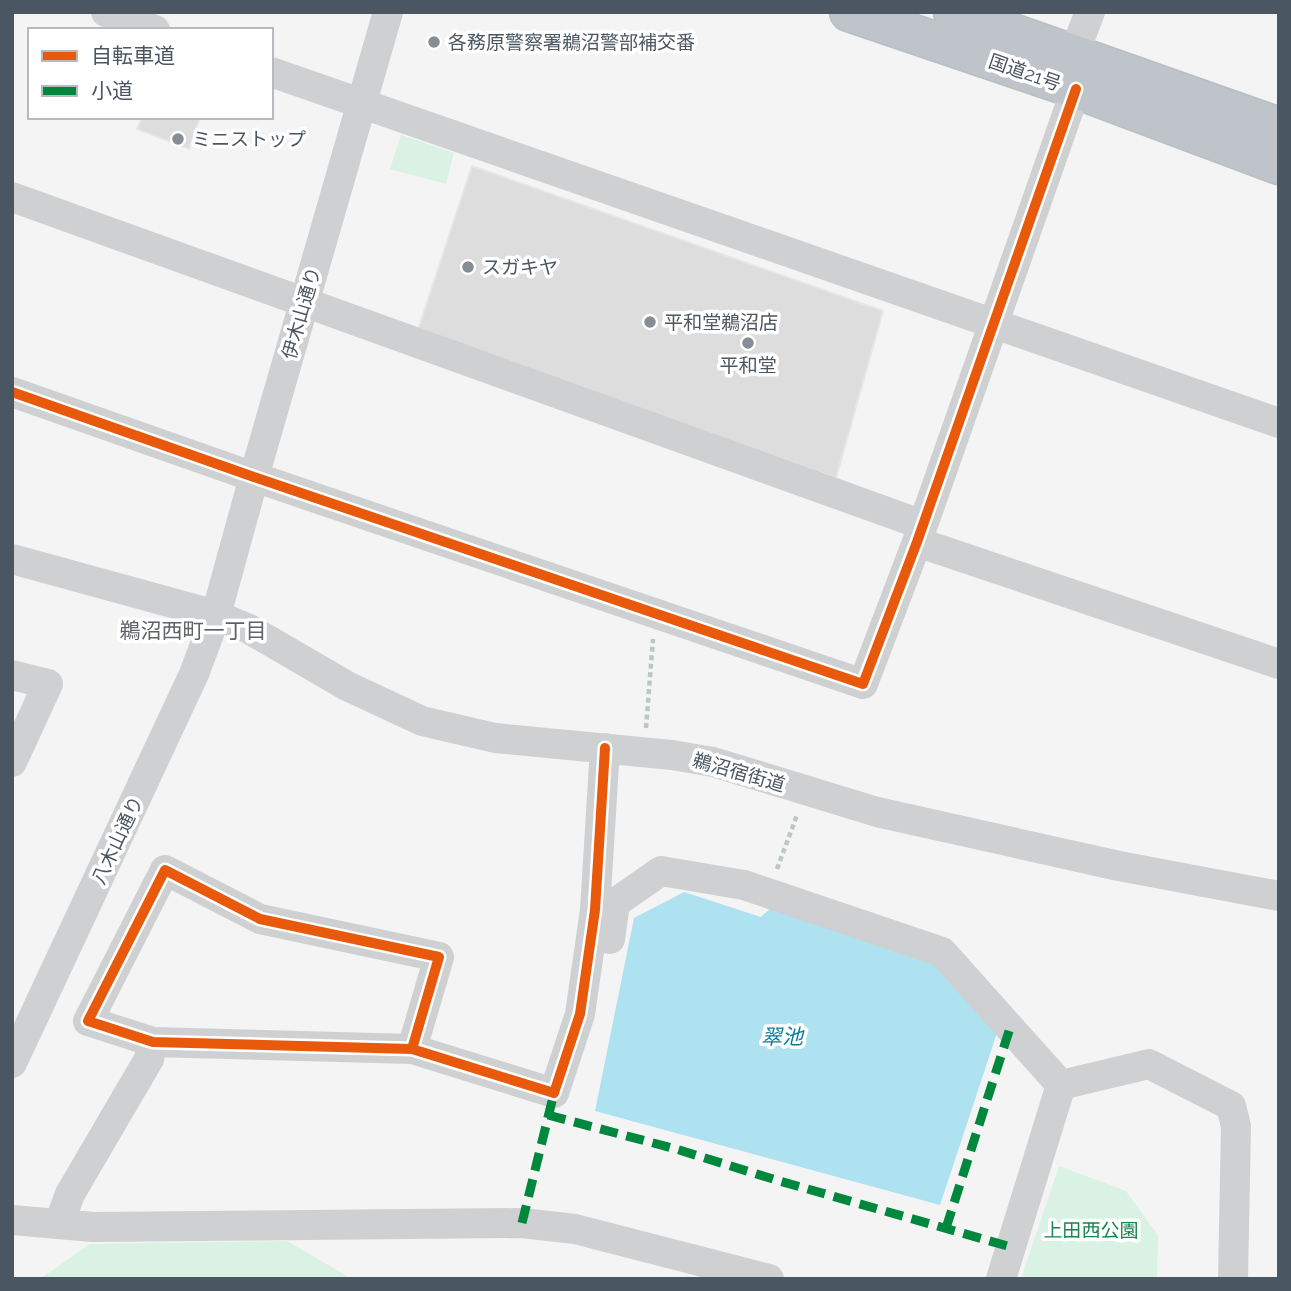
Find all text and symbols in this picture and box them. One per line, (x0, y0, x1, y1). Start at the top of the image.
legend (28, 28, 273, 119)
place label: 各務原警察署鵜沼警部補交番 (448, 31, 695, 53)
marker: 各務原警察署鵜沼警部補交番 (426, 34, 442, 50)
text: 自転車道 (91, 43, 175, 68)
street label: 国道21号 (986, 49, 1064, 95)
text: 小道 (91, 78, 133, 103)
place label: ミニストップ (192, 128, 306, 150)
marker: ミニストップ (170, 131, 186, 147)
place label: スガキヤ (482, 256, 558, 278)
marker: スガキヤ (460, 259, 476, 275)
street label: 伊木山通り (277, 264, 325, 362)
place label: 平和堂鵜沼店 (664, 311, 778, 333)
marker: 平和堂鵜沼店 (642, 314, 658, 330)
marker: 平和堂 (740, 335, 756, 351)
place label: 平和堂 (719, 354, 777, 376)
district label: 鵜沼西町一丁目 (120, 618, 267, 643)
street label: 鵜沼宿街道 (690, 748, 788, 796)
street label: 八木山通り (87, 792, 147, 888)
water label: 翠池 (761, 1024, 805, 1049)
park label: 上田西公園 (1043, 1219, 1139, 1241)

